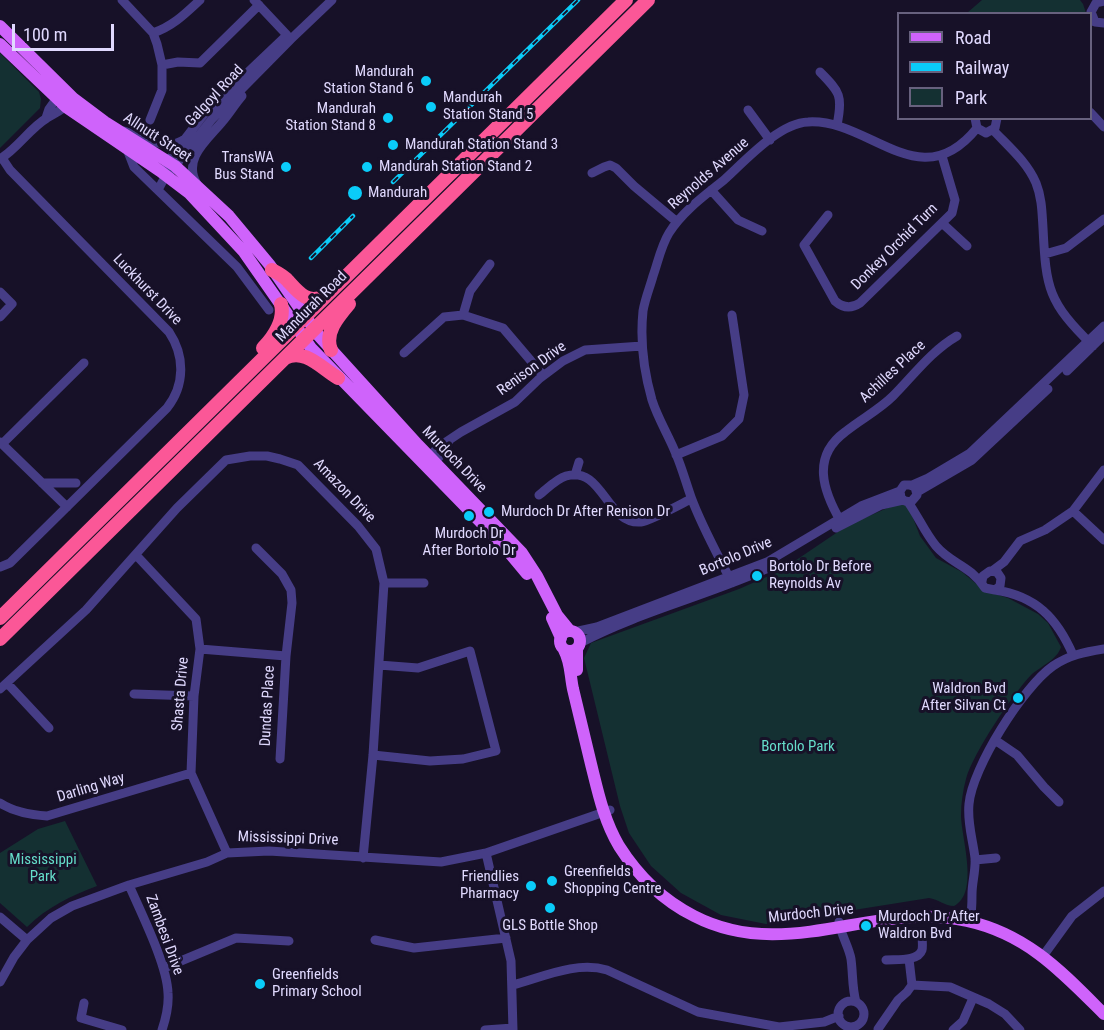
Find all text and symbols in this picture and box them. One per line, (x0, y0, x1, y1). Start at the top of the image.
scale bar (15, 12, 117, 50)
legend (897, 12, 1092, 120)
text: 100 m (23, 24, 67, 45)
text: Road (955, 27, 991, 48)
text: Railway (955, 57, 1009, 78)
street label: Galgoyl Road (182, 62, 248, 130)
place label: Mandurah Station Stand 6 (324, 63, 414, 98)
marker: Mandurah Station Stand 6 (419, 74, 433, 88)
text: Park (955, 87, 987, 108)
place label: Mandurah Station Stand 5 (443, 89, 533, 124)
place label: Mandurah Station Stand 8 (286, 100, 376, 135)
marker: Mandurah Station Stand 5 (424, 100, 438, 114)
street label: Allnutt Street (120, 109, 194, 167)
marker: Mandurah Station Stand 8 (381, 111, 395, 125)
street label: Reynolds Avenue (665, 134, 753, 214)
place label: Mandurah Station Stand 3 (405, 136, 558, 154)
marker: Mandurah Station Stand 3 (386, 138, 400, 152)
place label: TransWA Bus Stand (214, 149, 274, 184)
place label: Mandurah Station Stand 2 (379, 158, 532, 176)
marker: TransWA Bus Stand (279, 160, 293, 174)
marker: Mandurah Station Stand 2 (360, 160, 374, 174)
marker: Mandurah (346, 184, 364, 202)
place label: Mandurah (368, 184, 427, 202)
street label: Donkey Orchid Turn (848, 200, 942, 294)
street label: Luckhurst Drive (109, 251, 185, 329)
street label: Mandurah Road (273, 268, 351, 346)
street label: Achilles Place (856, 337, 930, 407)
street label: Renison Drive (494, 338, 570, 400)
street label: Murdoch Drive (418, 423, 490, 497)
street label: Amazon Drive (309, 455, 379, 527)
place label: Murdoch Dr After Renison Dr (501, 503, 670, 521)
marker: Murdoch Dr After Renison Dr (482, 505, 496, 519)
marker: Murdoch Dr After Bortolo Dr (462, 509, 476, 523)
place label: Murdoch Dr After Bortolo Dr (423, 525, 515, 560)
street label: Bortolo Drive (697, 534, 775, 580)
place label: Bortolo Dr Before Reynolds Av (769, 558, 871, 593)
marker: Bortolo Dr Before Reynolds Av (750, 569, 764, 583)
street label: Shasta Drive (169, 656, 193, 732)
street label: Dundas Place (257, 665, 279, 747)
place label: Waldron Bvd After Silvan Ct (921, 680, 1006, 715)
marker: Waldron Bvd After Silvan Ct (1011, 691, 1025, 705)
park label: Bortolo Park (761, 738, 835, 756)
street label: Darling Way (55, 769, 127, 807)
street label: Mississippi Drive (237, 828, 339, 850)
park label: Mississippi Park (9, 851, 77, 886)
place label: Greenfields Shopping Centre (564, 863, 662, 898)
place label: Friendlies Pharmacy (460, 868, 519, 903)
marker: Greenfields Shopping Centre (545, 874, 559, 888)
marker: Friendlies Pharmacy (524, 879, 538, 893)
street label: Zambesi Drive (141, 892, 187, 978)
marker: GLS Bottle Shop (543, 901, 557, 915)
street label: Murdoch Drive (768, 901, 854, 927)
place label: Murdoch Dr After Waldron Bvd (878, 908, 980, 943)
place label: GLS Bottle Shop (502, 917, 598, 935)
marker: Murdoch Dr After Waldron Bvd (859, 919, 873, 933)
place label: Greenfields Primary School (272, 966, 362, 1001)
marker: Greenfields Primary School (253, 977, 267, 991)

